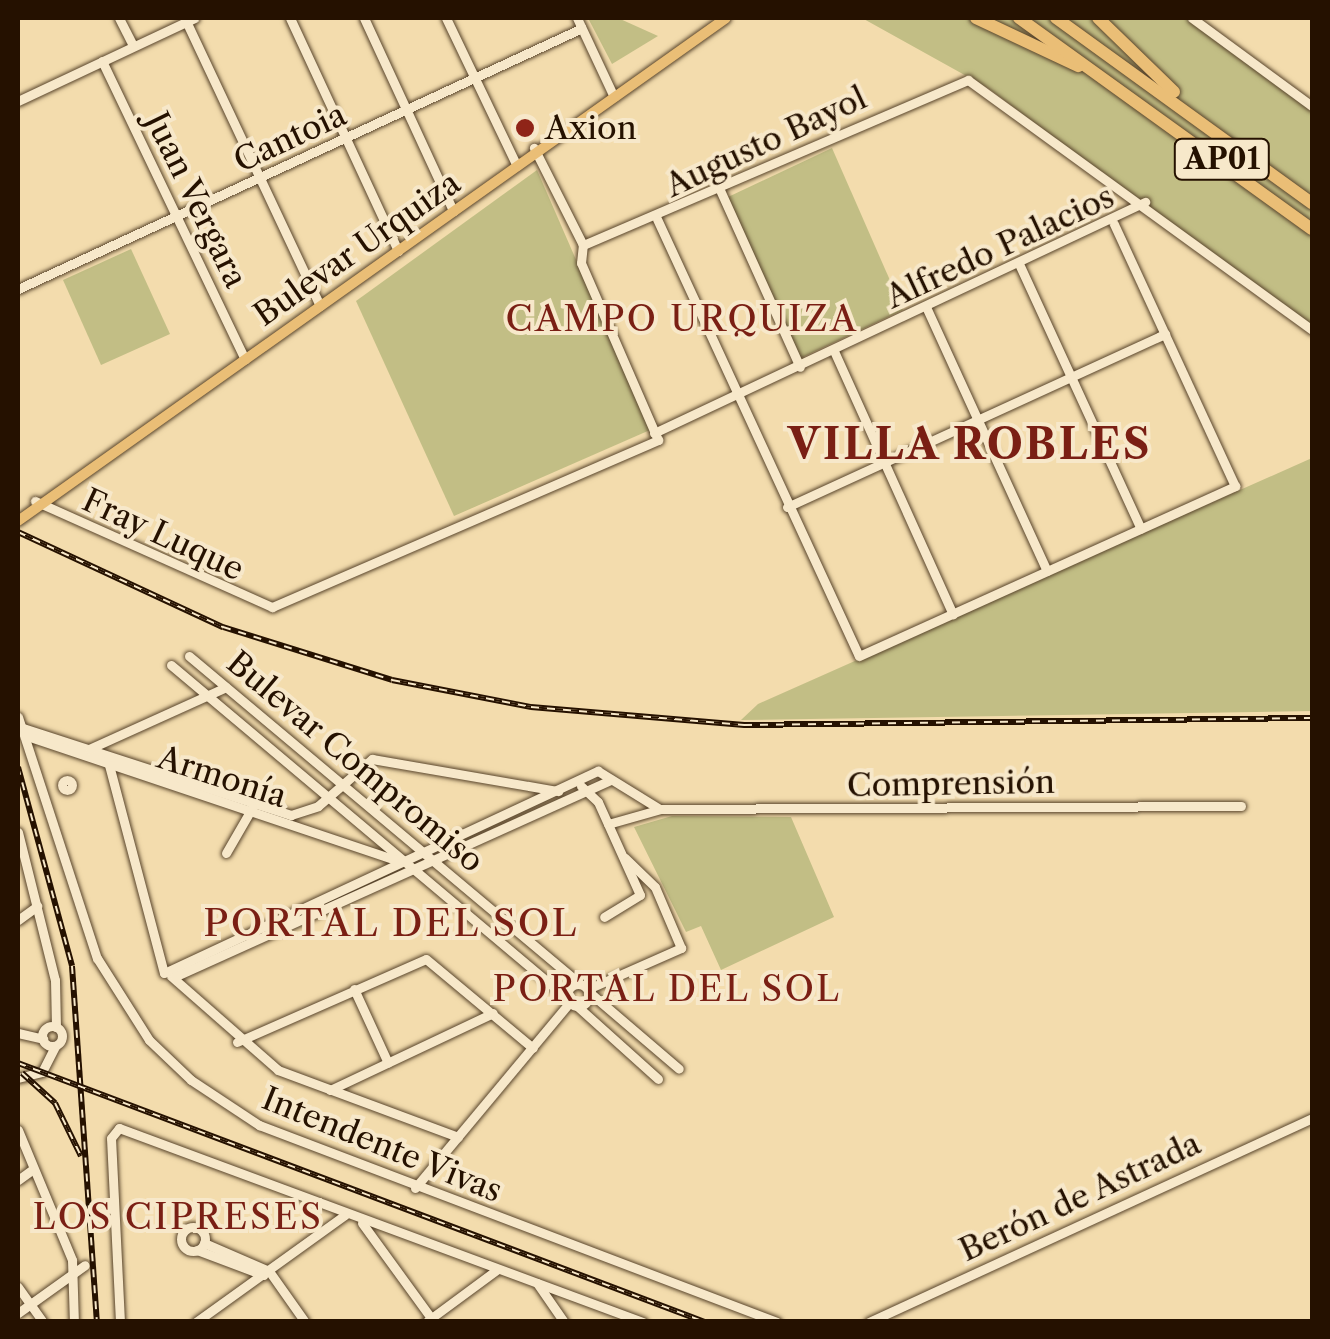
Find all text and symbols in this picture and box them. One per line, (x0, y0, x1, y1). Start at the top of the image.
street label: Augusto Bayol (659, 79, 873, 205)
street label: Cantoia (228, 95, 352, 181)
street label: Juan Vergara (137, 106, 255, 294)
place label: Axion (545, 109, 637, 147)
marker: Axion (514, 117, 536, 139)
road number: AP01 (1172, 134, 1272, 184)
street label: Bulevar Urquiza (246, 164, 468, 334)
street label: Alfredo Palacios (880, 177, 1120, 317)
district label: CAMPO URQUIZA (505, 298, 859, 340)
district label: VILLA ROBLES (787, 419, 1153, 469)
street label: Fray Luque (76, 481, 250, 589)
street label: Bulevar Compromiso (219, 643, 491, 881)
street label: Armonía (153, 738, 291, 816)
street label: Comprensión (847, 763, 1055, 805)
district label: PORTAL DEL SOL (202, 900, 580, 946)
district label: PORTAL DEL SOL (492, 968, 842, 1010)
street label: Intendente Vivas (256, 1079, 508, 1211)
street label: Berón de Astrada (953, 1124, 1207, 1270)
district label: LOS CIPRESES (32, 1196, 324, 1238)

